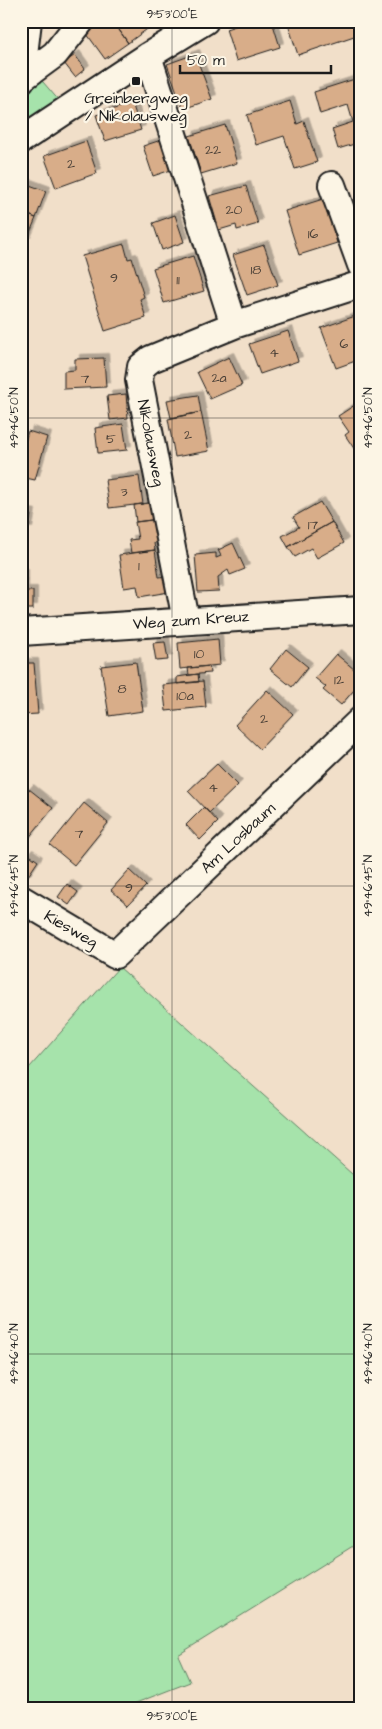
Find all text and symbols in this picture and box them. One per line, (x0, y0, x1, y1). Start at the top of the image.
text: 9°53'00"E (146, 6, 198, 23)
scale bar (180, 42, 331, 74)
text: 50 m (187, 50, 225, 71)
marker: Greinbergweg / Nikolausweg (130, 75, 142, 87)
place label: Greinbergweg / Nikolausweg (84, 87, 188, 128)
house number: 22 (205, 140, 221, 160)
house number: 2 (67, 154, 75, 174)
house number: 20 (226, 200, 243, 220)
house number: 16 (308, 224, 319, 244)
house number: 18 (251, 260, 261, 280)
house number: 9 (110, 268, 118, 288)
house number: 11 (176, 270, 180, 290)
house number: 6 (340, 334, 349, 354)
house number: 4 (269, 343, 279, 363)
house number: 2a (211, 368, 227, 388)
house number: 7 (81, 369, 90, 389)
text: 49°46'50"N (6, 387, 23, 449)
text: 49°46'50"N (360, 387, 377, 449)
street label: Nikolausweg (131, 398, 170, 488)
house number: 2 (184, 425, 192, 445)
house number: 5 (106, 429, 116, 449)
house number: 3 (120, 482, 128, 502)
house number: 17 (308, 515, 319, 535)
house number: 1 (138, 556, 140, 576)
street label: Weg zum Kreuz (132, 605, 250, 636)
house number: 10 (194, 644, 204, 664)
house number: 12 (334, 670, 344, 690)
house number: 8 (117, 679, 127, 699)
house number: 10a (176, 686, 194, 706)
house number: 2 (260, 709, 268, 729)
house number: 4 (208, 778, 218, 798)
street label: Am Losbaum (196, 797, 281, 878)
house number: 7 (75, 824, 84, 844)
text: 49°46'45"N (6, 854, 23, 917)
text: 49°46'45"N (360, 854, 377, 917)
house number: 9 (125, 878, 133, 898)
street label: Kiesweg (40, 905, 102, 954)
text: 49°46'40"N (6, 1323, 23, 1385)
text: 49°46'40"N (360, 1323, 377, 1385)
text: 9°53'00"E (146, 1708, 198, 1725)

